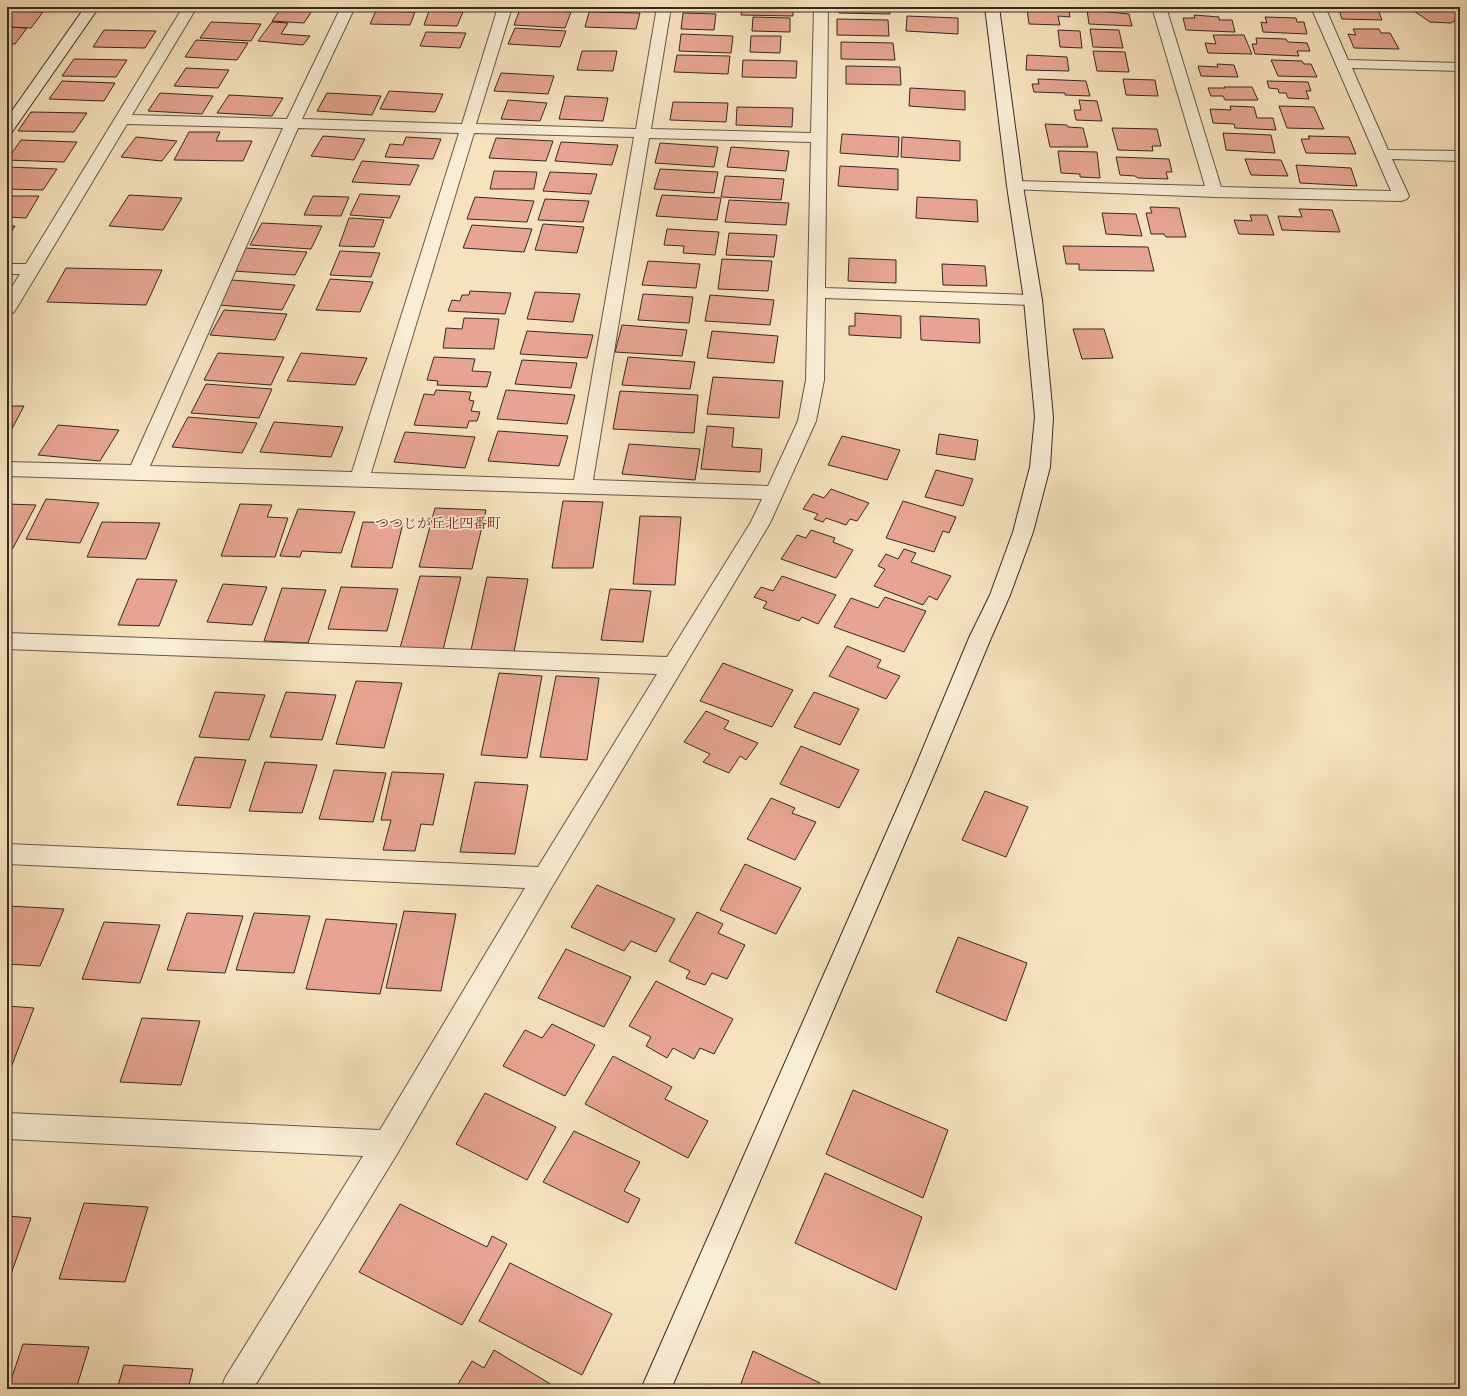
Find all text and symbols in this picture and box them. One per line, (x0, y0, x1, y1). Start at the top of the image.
district label: つつじが丘北四番町 (375, 515, 501, 533)

